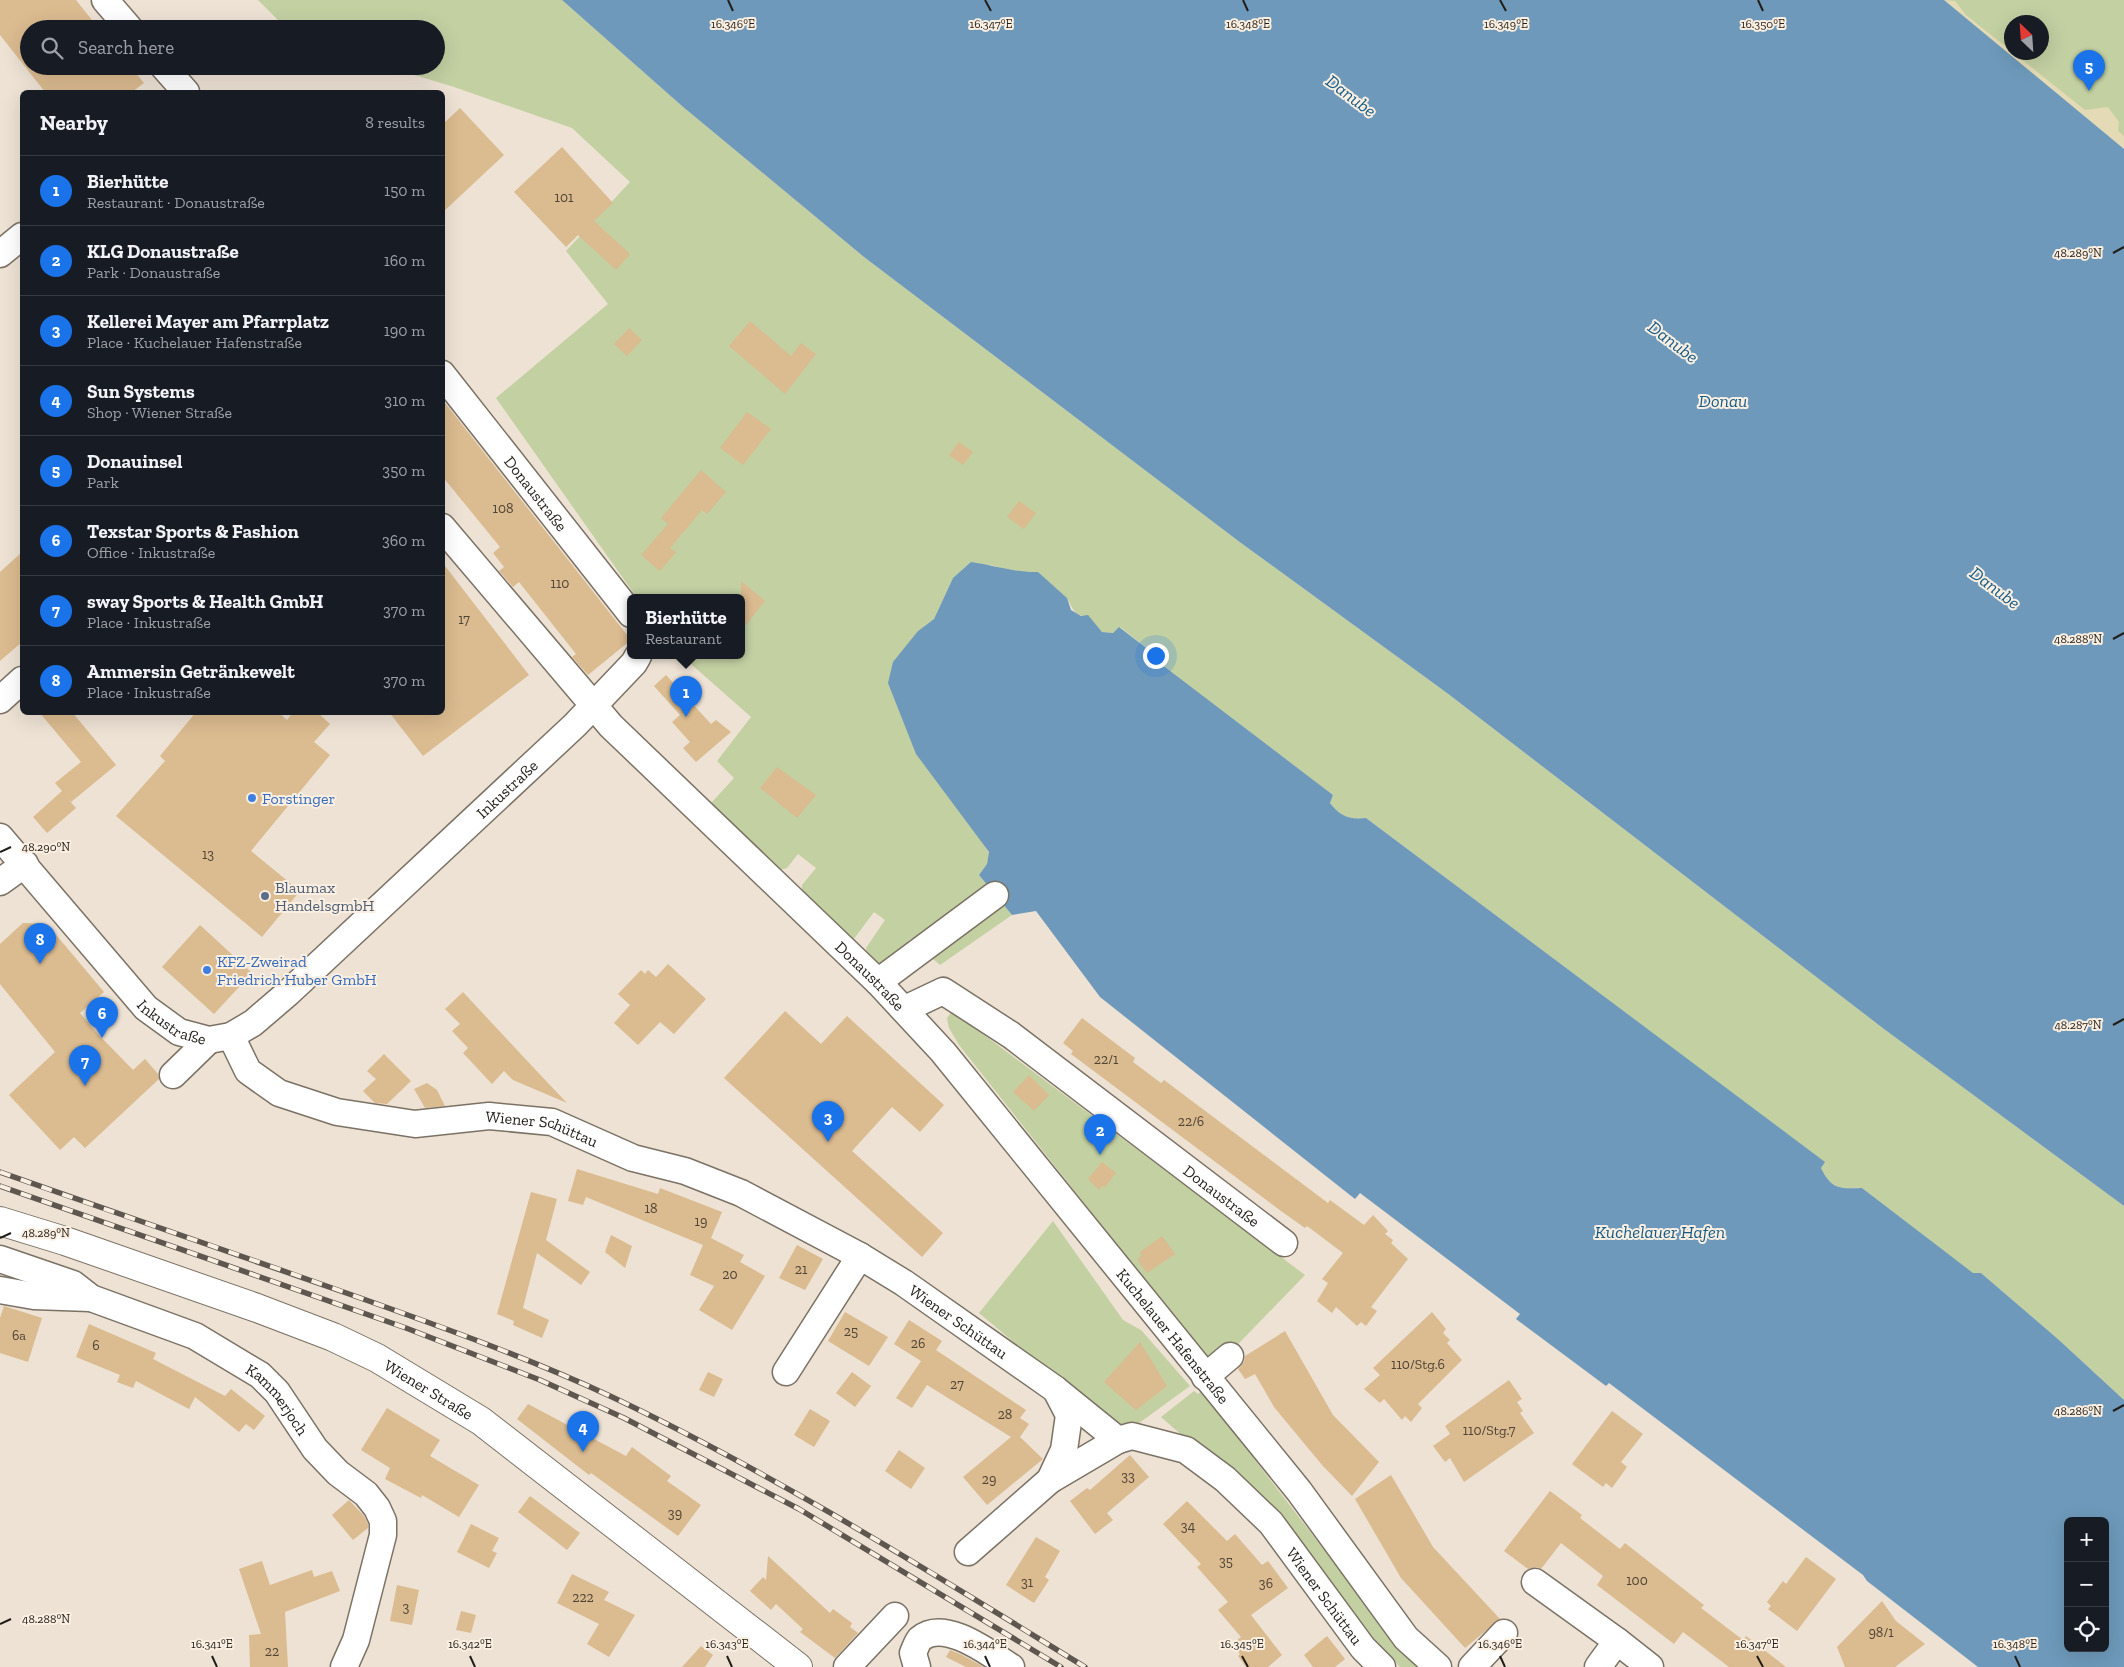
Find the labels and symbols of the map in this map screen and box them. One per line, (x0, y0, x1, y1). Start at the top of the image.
north arrow (2004, 15, 2049, 60)
text: 16.346°E (711, 17, 755, 31)
text: 16.347°E (970, 17, 1012, 31)
text: 16.348°E (1226, 17, 1270, 31)
text: 16.349°E (1484, 17, 1528, 31)
text: 16.350°E (1741, 17, 1785, 31)
pin: 5 (2073, 50, 2105, 91)
water label: Danube (1322, 70, 1381, 122)
house number: 101 (555, 189, 574, 206)
text: 48.289°N (2054, 246, 2102, 260)
water label: Danube (1644, 316, 1703, 368)
water label: Donau (1699, 390, 1747, 412)
street label: Donaustraße (500, 452, 571, 535)
house number: 108 (493, 500, 514, 517)
water label: Danube (1966, 562, 2025, 614)
house number: 110 (551, 575, 569, 592)
house number: 17 (458, 611, 470, 628)
text: 48.288°N (2054, 632, 2102, 646)
your location (1143, 643, 1169, 669)
pin: 1 (670, 676, 702, 717)
street label: Inkustraße (472, 756, 542, 822)
place label: Forstinger (262, 789, 335, 808)
marker: Forstinger (246, 792, 258, 804)
text: 48.290°N (22, 840, 70, 854)
house number: 13 (202, 846, 214, 863)
place label: Blaumax HandelsgmbH (275, 878, 374, 915)
marker: Blaumax HandelsgmbH (259, 890, 271, 902)
pin: 8 (24, 923, 56, 964)
street label: Donaustraße (831, 937, 909, 1015)
place label: KFZ-Zweirad Friedrich Huber GmbH (217, 952, 377, 989)
marker: KFZ-Zweirad Friedrich Huber GmbH (201, 964, 213, 976)
street label: Inkustraße (133, 996, 208, 1049)
pin: 6 (86, 997, 118, 1038)
text: 48.287°N (2054, 1018, 2102, 1032)
pin: 7 (69, 1045, 101, 1086)
house number: 22/1 (1094, 1051, 1119, 1068)
pin: 3 (812, 1101, 844, 1142)
street label: Wiener Schüttau (485, 1107, 601, 1151)
house number: 22/6 (1178, 1113, 1204, 1130)
pin: 2 (1084, 1114, 1116, 1155)
street label: Donaustraße (1180, 1161, 1263, 1231)
house number: 18 (645, 1200, 657, 1217)
house number: 19 (695, 1213, 707, 1230)
water label: Kuchelauer Hafen (1595, 1221, 1725, 1243)
text: 48.289°N (22, 1226, 70, 1240)
house number: 21 (795, 1261, 808, 1278)
street label: Kuchelauer Hafenstraße (1112, 1265, 1233, 1408)
house number: 20 (722, 1266, 738, 1283)
street label: Wiener Schüttau (905, 1281, 1011, 1363)
house number: 25 (844, 1323, 858, 1340)
house number: 6a (12, 1327, 26, 1344)
house number: 26 (911, 1335, 925, 1352)
house number: 6 (92, 1337, 100, 1354)
street label: Wiener Straße (381, 1356, 476, 1424)
house number: 110/Stg.6 (1391, 1356, 1445, 1373)
street label: Kammerjoch (242, 1360, 312, 1439)
house number: 27 (950, 1376, 964, 1393)
text: 48.286°N (2054, 1404, 2102, 1418)
house number: 28 (998, 1406, 1012, 1423)
pin: 4 (567, 1411, 599, 1452)
house number: 110/Stg.7 (1463, 1422, 1516, 1439)
house number: 33 (1121, 1468, 1135, 1485)
house number: 29 (982, 1471, 996, 1488)
house number: 39 (668, 1505, 682, 1522)
house number: 34 (1181, 1518, 1196, 1535)
street label: Wiener Schüttau (1282, 1544, 1366, 1649)
house number: 35 (1219, 1553, 1233, 1570)
house number: 100 (1626, 1572, 1648, 1589)
house number: 31 (1021, 1574, 1034, 1591)
house number: 36 (1259, 1575, 1273, 1592)
house number: 222 (572, 1589, 594, 1606)
house number: 3 (403, 1599, 410, 1616)
text: 48.288°N (22, 1612, 70, 1626)
house number: 98/1 (1868, 1624, 1894, 1641)
text: 16.341°E (191, 1637, 233, 1651)
text: 16.342°E (448, 1637, 492, 1651)
text: 16.343°E (705, 1637, 749, 1651)
text: 16.344°E (963, 1637, 1007, 1651)
text: 16.345°E (1220, 1637, 1264, 1651)
text: 16.346°E (1478, 1637, 1522, 1651)
text: 16.347°E (1736, 1637, 1778, 1651)
text: 16.348°E (1993, 1637, 2037, 1651)
house number: 22 (265, 1643, 279, 1660)

